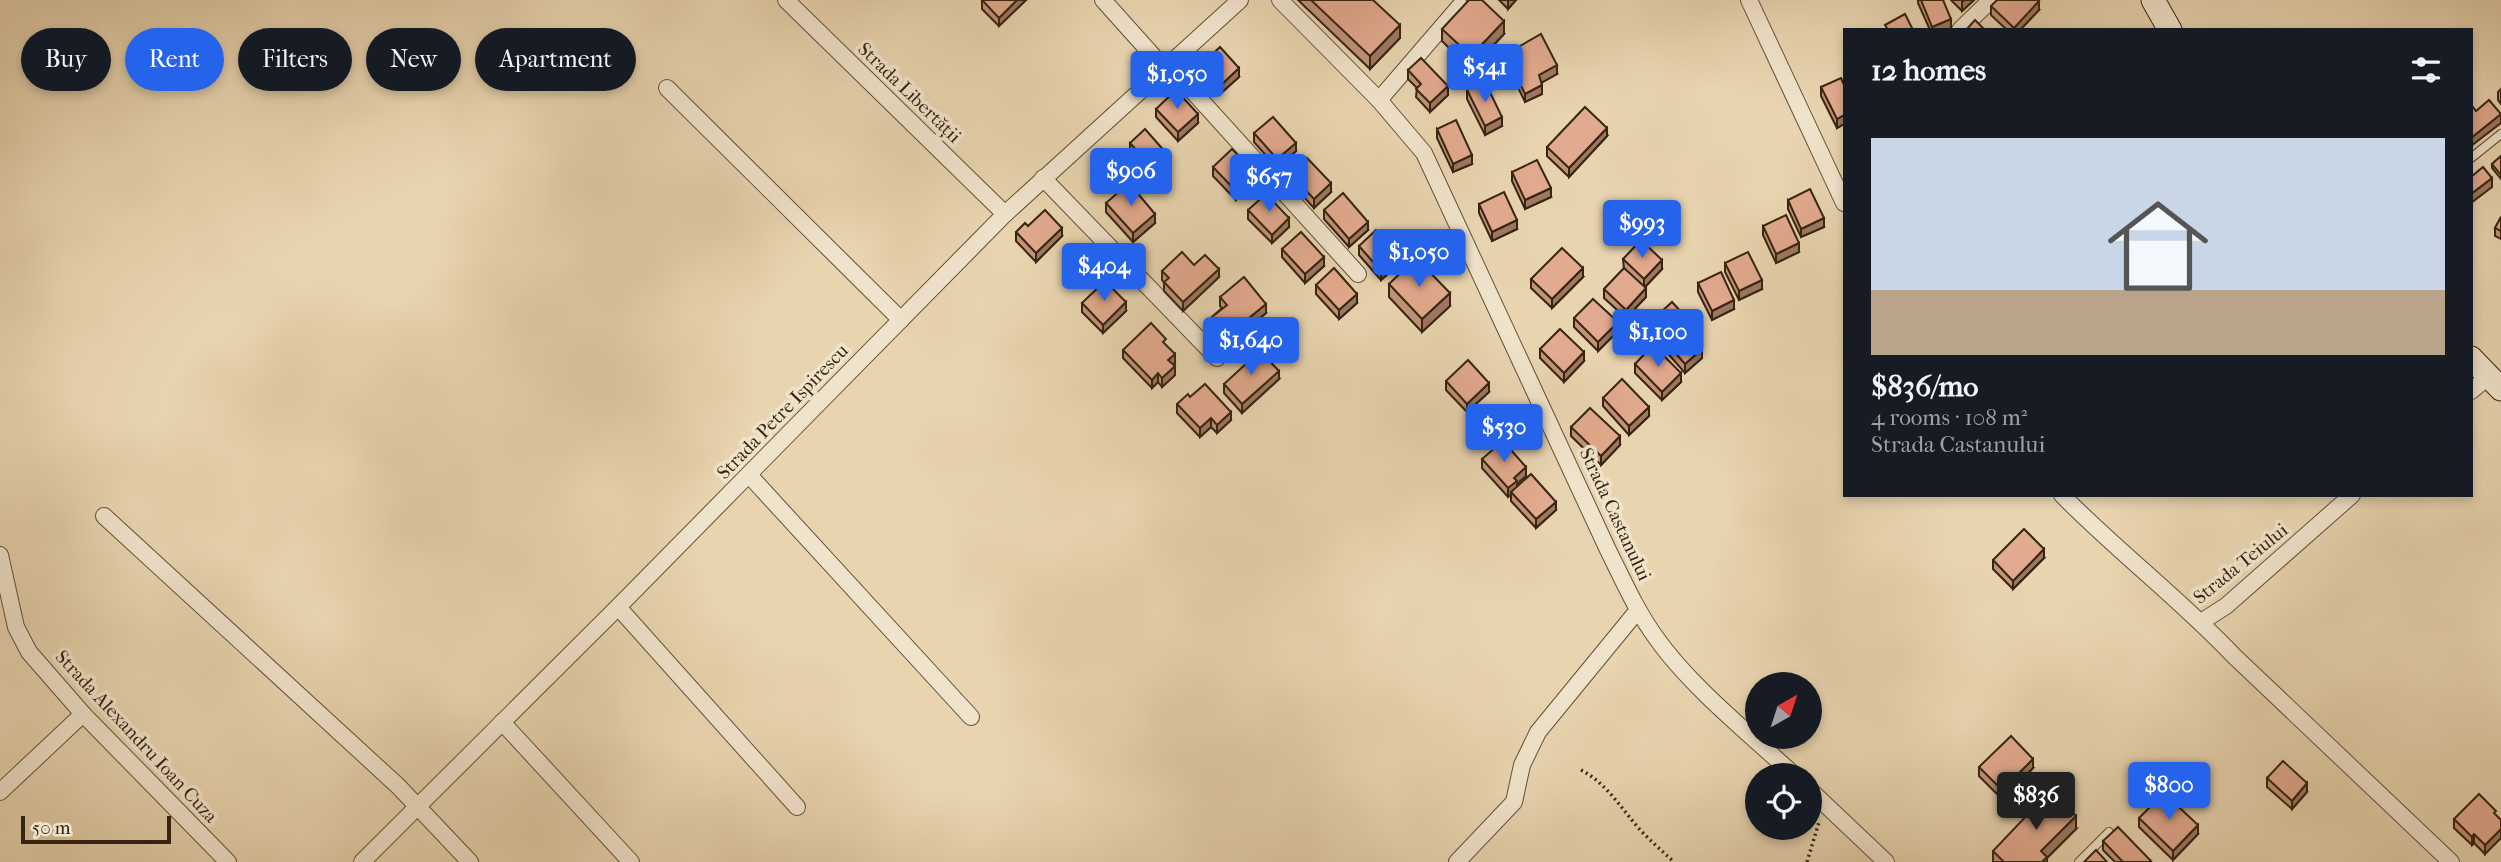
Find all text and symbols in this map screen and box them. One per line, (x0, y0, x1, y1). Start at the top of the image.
chip: Buy (21, 28, 111, 91)
chip: Rent (125, 28, 224, 91)
chip: Filters (238, 28, 352, 91)
chip: New (366, 28, 461, 91)
chip: Apartment (475, 28, 636, 91)
street label: Strada Libertății (853, 38, 966, 148)
pin: $541 (1444, 44, 1526, 104)
icon: filters (2407, 51, 2445, 89)
pin: $1,050 (1120, 52, 1234, 111)
text: $541 (1463, 53, 1507, 80)
text: 12 homes (1871, 53, 1986, 88)
text: $1,050 (1147, 60, 1207, 87)
pin: $906 (1090, 148, 1172, 208)
pin: $657 (1228, 154, 1310, 214)
text: $906 (1106, 157, 1156, 184)
text: $657 (1246, 163, 1292, 190)
icon: home (2095, 183, 2221, 309)
pin: $993 (1601, 201, 1683, 260)
text: $993 (1619, 209, 1665, 236)
pin: $1,050 (1362, 230, 1476, 289)
text: $1,050 (1389, 238, 1449, 265)
pin: $404 (1063, 244, 1145, 303)
text: $404 (1078, 252, 1130, 279)
pin: $1,100 (1601, 310, 1715, 369)
pin: $1,640 (1194, 318, 1308, 377)
text: $1,100 (1628, 318, 1688, 345)
text: $1,640 (1219, 326, 1283, 353)
street label: Strada Petre Ispirescu (713, 339, 853, 484)
text: $836/mo (1871, 369, 1978, 404)
text: 4 rooms · 108 m² (1871, 404, 2027, 431)
pin: $530 (1463, 405, 1545, 464)
text: $530 (1482, 413, 1526, 440)
text: Strada Castanului (1871, 431, 2045, 458)
street label: Strada Castanului (1575, 445, 1656, 585)
street label: Strada Teiului (2189, 519, 2293, 609)
street label: Strada Alexandru Ioan Cuza (51, 646, 222, 828)
north arrow (1745, 672, 1822, 749)
map controls (1745, 672, 1822, 840)
pin: $800 (2128, 762, 2210, 822)
button: locate (1745, 763, 1822, 840)
text: $800 (2144, 771, 2194, 798)
pin: $836 (1995, 772, 2077, 832)
text: $836 (2013, 781, 2059, 808)
scale bar (21, 813, 172, 845)
text: 50 m (32, 817, 71, 839)

